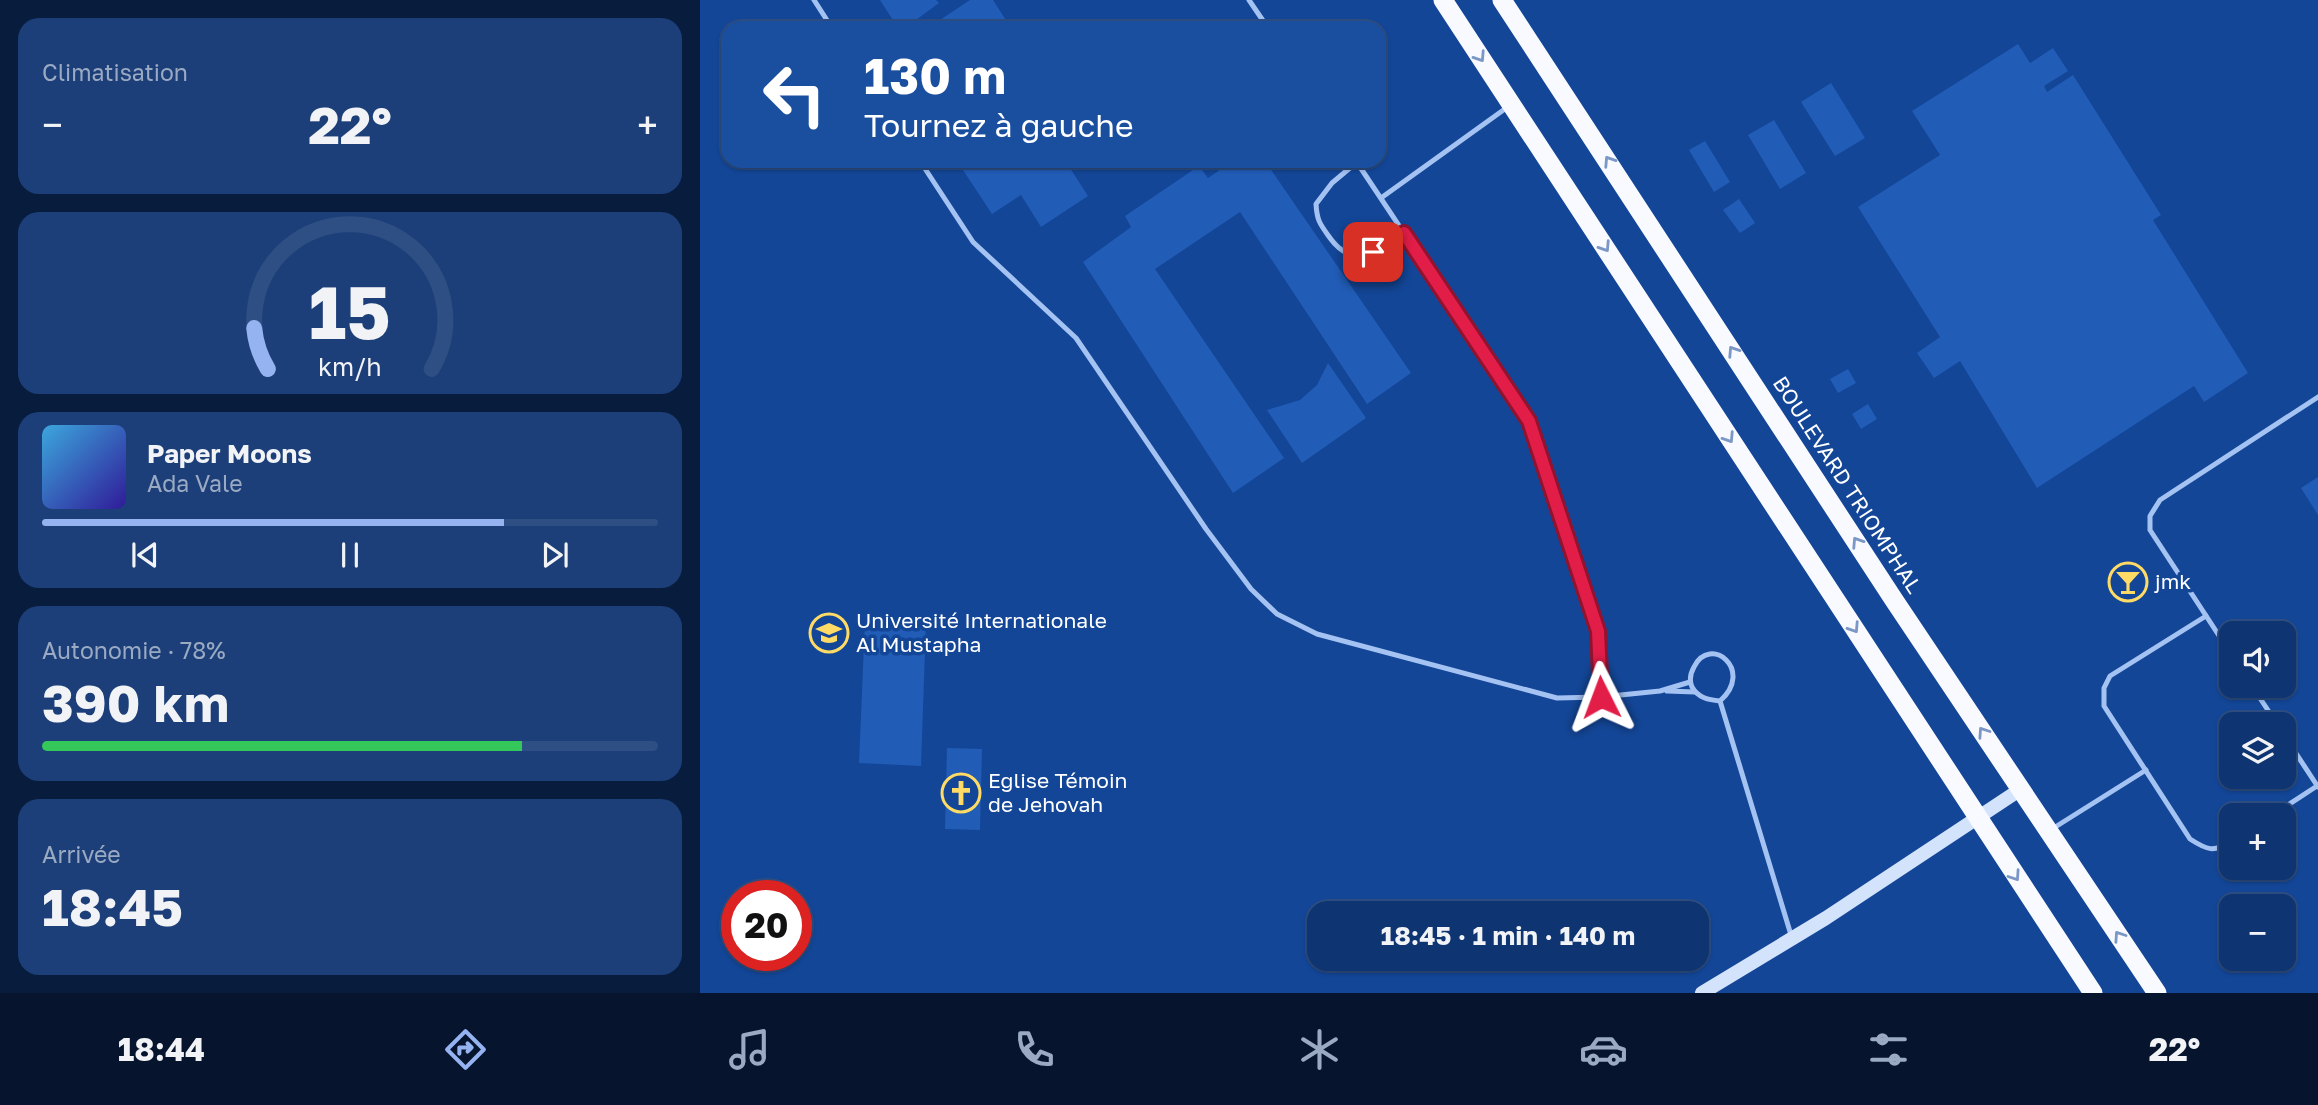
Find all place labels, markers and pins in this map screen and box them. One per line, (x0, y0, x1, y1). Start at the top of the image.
pin (1343, 222, 1403, 282)
bar icon: jmk (2107, 561, 2149, 603)
place label: jmk (2154, 568, 2191, 594)
place label: Université Internationale Al Mustapha (856, 607, 1107, 657)
school or university icon: Université Internationale Al Mustapha (808, 612, 850, 654)
place label: Eglise Témoin de Jehovah (988, 767, 1127, 817)
church icon: Eglise Témoin de Jehovah (940, 772, 982, 814)

